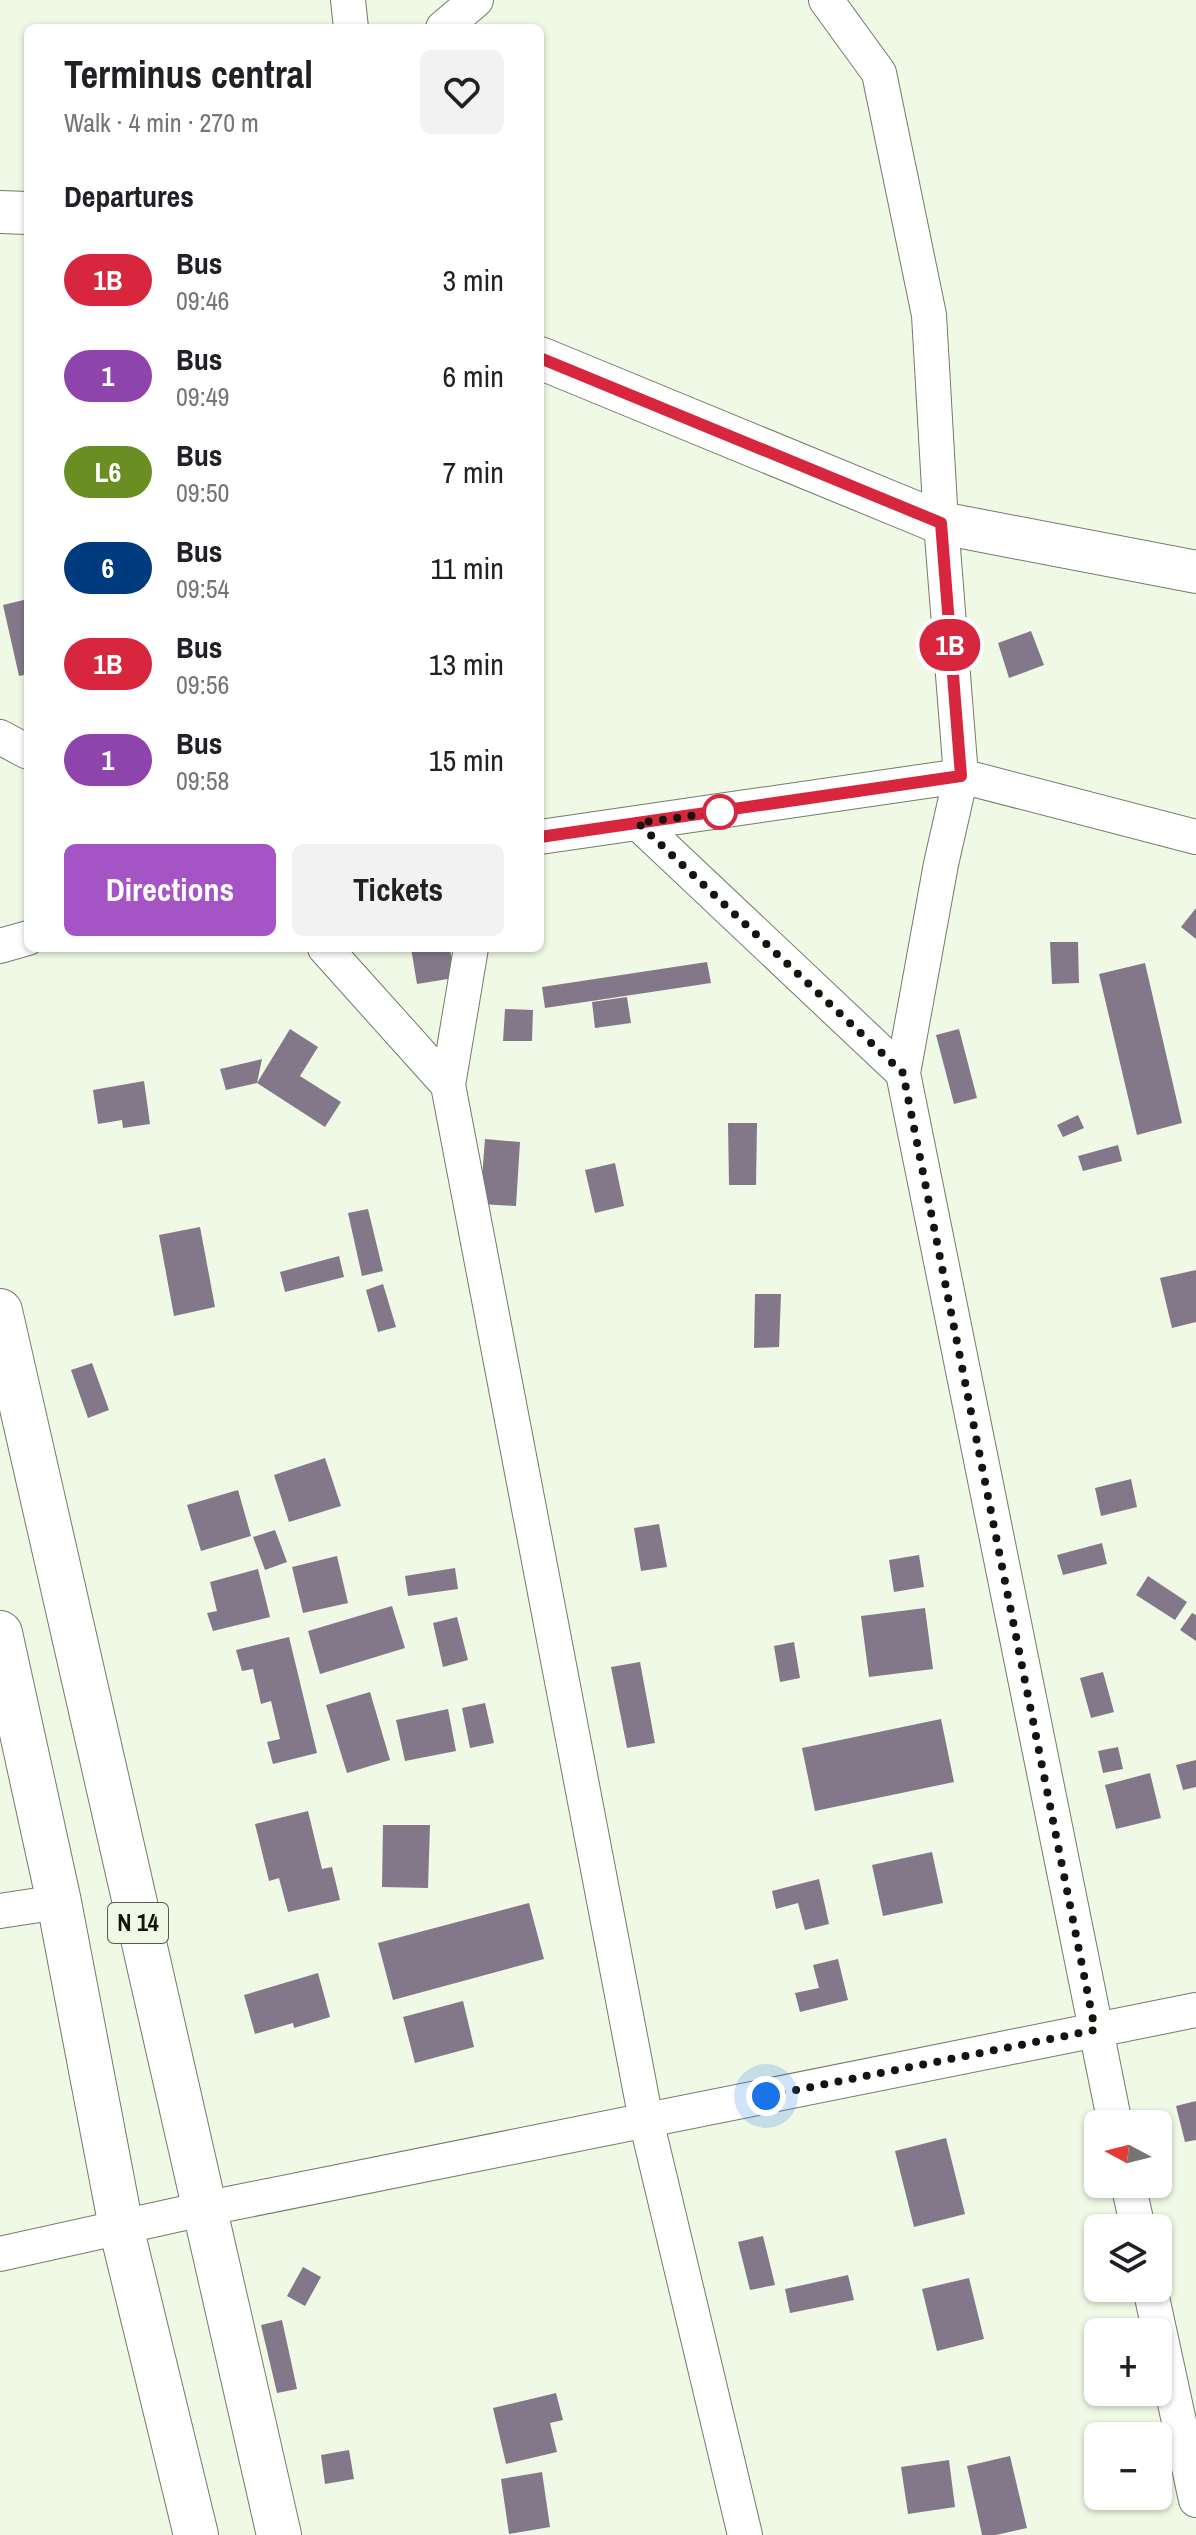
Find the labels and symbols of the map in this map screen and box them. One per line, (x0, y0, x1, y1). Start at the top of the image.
line badge: 1B (914, 619, 986, 671)
unlabelled marker (703, 795, 737, 829)
road number: N 14 (108, 1903, 168, 1943)
your location (746, 2076, 786, 2116)
north arrow (1084, 2110, 1172, 2198)

